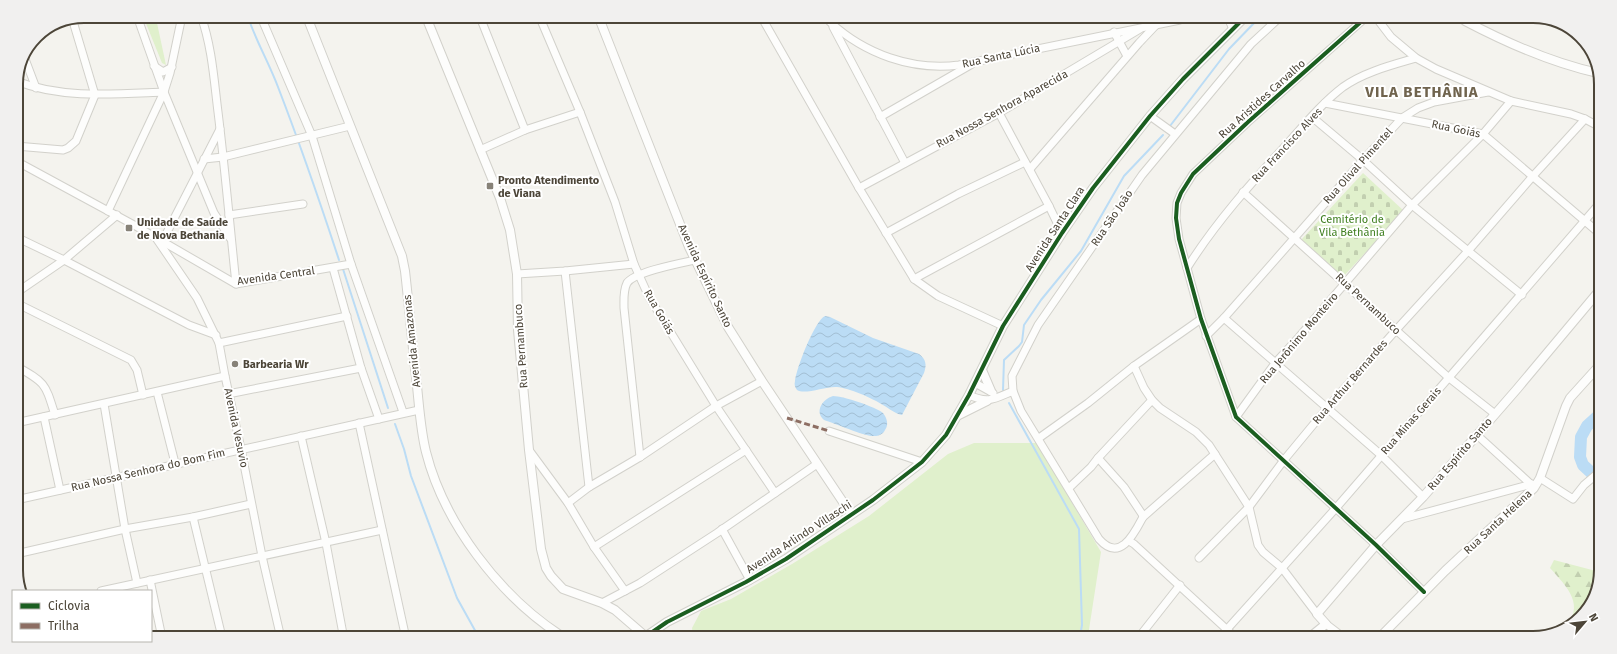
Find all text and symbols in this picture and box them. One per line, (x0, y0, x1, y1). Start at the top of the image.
street label: Rua Santa Lúcia (961, 41, 1041, 71)
street label: Rua Aristides Carvalho (1216, 57, 1308, 141)
street label: Rua Nossa Senhora Aparecida (934, 67, 1070, 151)
district label: VILA BETHÂNIA (1364, 83, 1479, 101)
street label: Rua Francisco Alves (1249, 105, 1325, 185)
street label: Rua Goiás (1430, 118, 1482, 140)
street label: Rua Olival Pimentel (1321, 125, 1395, 207)
place label: Pronto Atendimento de Viana (498, 174, 600, 200)
marker: Pronto Atendimento de Viana (485, 181, 495, 191)
street label: Avenida Santa Clara (1023, 184, 1087, 274)
street label: Rua São João (1088, 187, 1136, 249)
park label: Cemitério de Vila Bethânia (1319, 213, 1385, 239)
place label: Unidade de Saúde de Nova Bethania (137, 216, 228, 242)
street label: Avenida Espírito Santo (675, 222, 735, 330)
marker: Unidade de Saúde de Nova Bethania (124, 223, 134, 233)
street label: Avenida Central (236, 264, 316, 288)
street label: Rua Pernambuco (1333, 270, 1403, 338)
street label: Rua Goiás (641, 287, 677, 337)
street label: Rua Jerônimo Monteiro (1257, 290, 1341, 386)
street label: Avenida Amazonas (401, 294, 423, 388)
street label: Rua Pernambuco (512, 303, 530, 389)
street label: Rua Arthur Bernardes (1310, 337, 1390, 427)
place label: Barbearia Wr (243, 358, 309, 371)
marker: Barbearia Wr (230, 359, 240, 369)
street label: Rua Minas Gerais (1378, 385, 1444, 457)
street label: Avenida Vesuvio (221, 387, 251, 469)
street label: Rua Espírito Santo (1425, 415, 1495, 493)
street label: Rua Nossa Senhora do Bom Fim (70, 446, 226, 494)
street label: Rua Santa Helena (1461, 487, 1535, 557)
street label: Avenida Arlindo Villaschi (744, 498, 854, 576)
legend (12, 590, 152, 642)
text: Ciclovia (48, 599, 90, 613)
north arrow (1565, 602, 1605, 642)
text: N (1586, 611, 1601, 624)
text: Trilha (48, 619, 79, 633)

